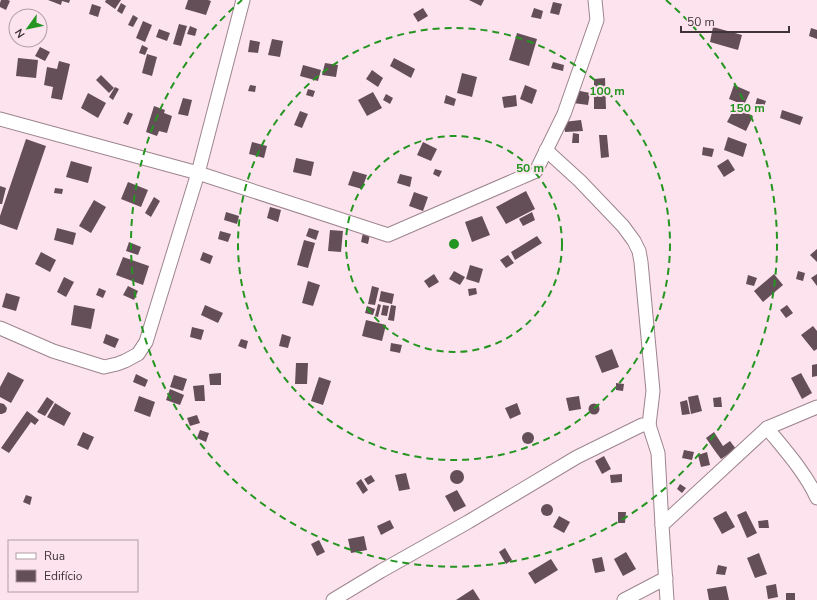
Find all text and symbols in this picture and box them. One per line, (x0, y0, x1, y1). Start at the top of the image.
north arrow (8, 8, 48, 48)
scale bar (681, 8, 789, 34)
text: 50 m (687, 14, 715, 30)
text: N (12, 26, 29, 41)
text: 100 m (589, 83, 625, 99)
text: 150 m (729, 100, 765, 116)
text: 50 m (516, 160, 544, 176)
centre of rings (447, 237, 461, 251)
legend (8, 540, 138, 592)
text: Rua (44, 548, 65, 564)
text: Edifício (44, 568, 83, 584)

